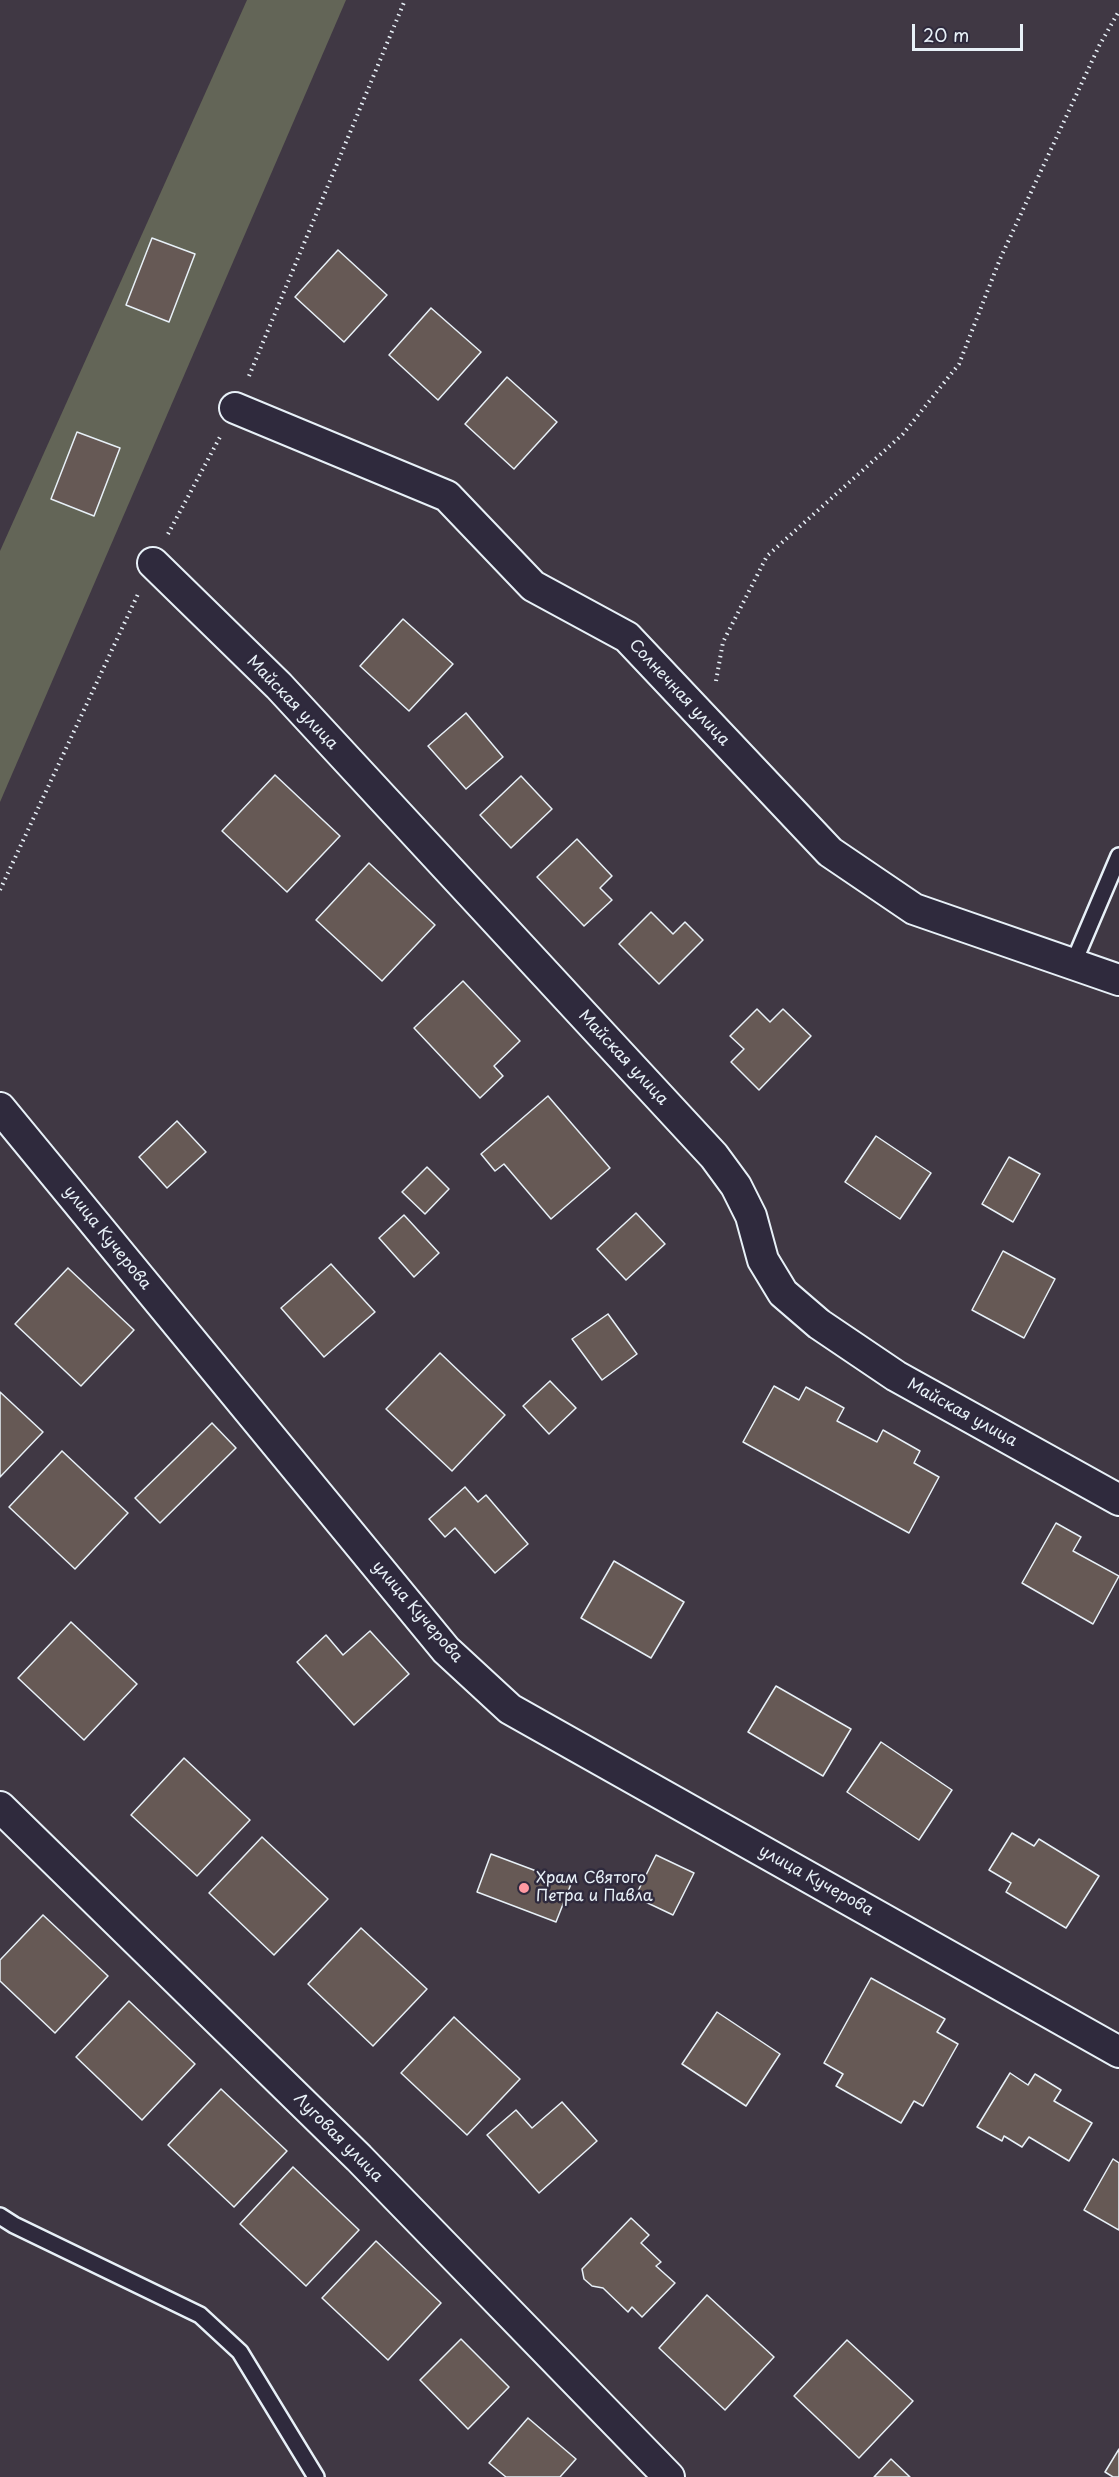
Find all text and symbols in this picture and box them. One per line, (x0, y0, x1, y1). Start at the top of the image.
scale bar (915, 12, 1026, 50)
text: 20 m (923, 21, 969, 48)
street label: Солнечная улица (625, 636, 733, 750)
street label: Майская улица (242, 652, 342, 754)
street label: Майская улица (574, 1007, 672, 1109)
street label: улица Кучерова (59, 1182, 155, 1294)
street label: Майская улица (904, 1375, 1020, 1451)
street label: улица Кучерова (368, 1557, 466, 1667)
street label: улица Кучерова (755, 1842, 877, 1920)
place label: Храм Святого Петра и Павла (536, 1869, 653, 1907)
marker: Храм Святого Петра и Павла (517, 1881, 531, 1895)
street label: Луговая улица (289, 2089, 387, 2187)

